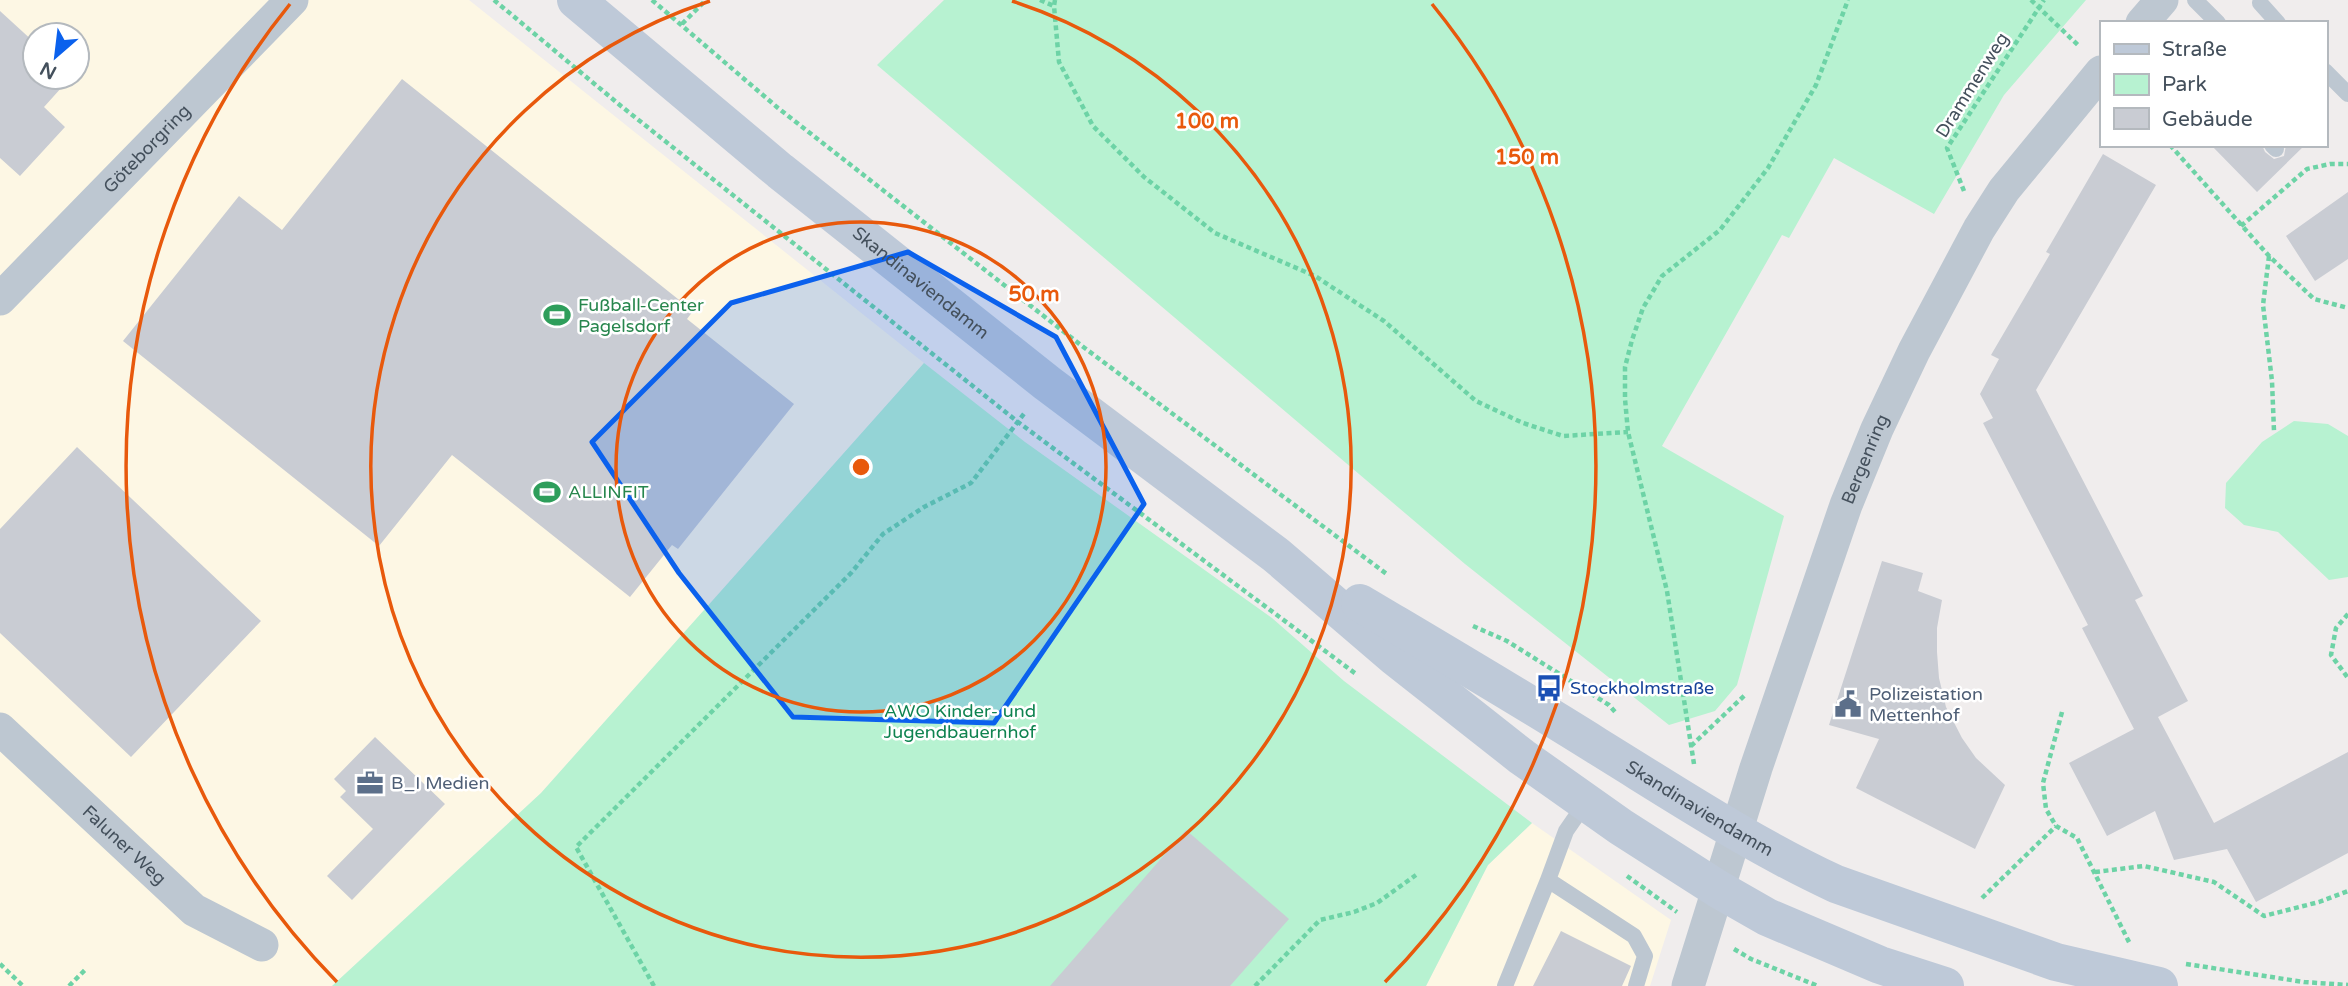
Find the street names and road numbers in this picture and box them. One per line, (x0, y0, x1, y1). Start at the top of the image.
street label: Drammenweg (1931, 28, 2013, 142)
street label: Göteborgring (99, 100, 195, 198)
street label: Skandinaviendamm (848, 222, 994, 344)
street label: Bergenring (1837, 410, 1894, 507)
street label: Skandinaviendamm (1622, 756, 1777, 861)
street label: Faluner Weg (78, 800, 171, 889)

